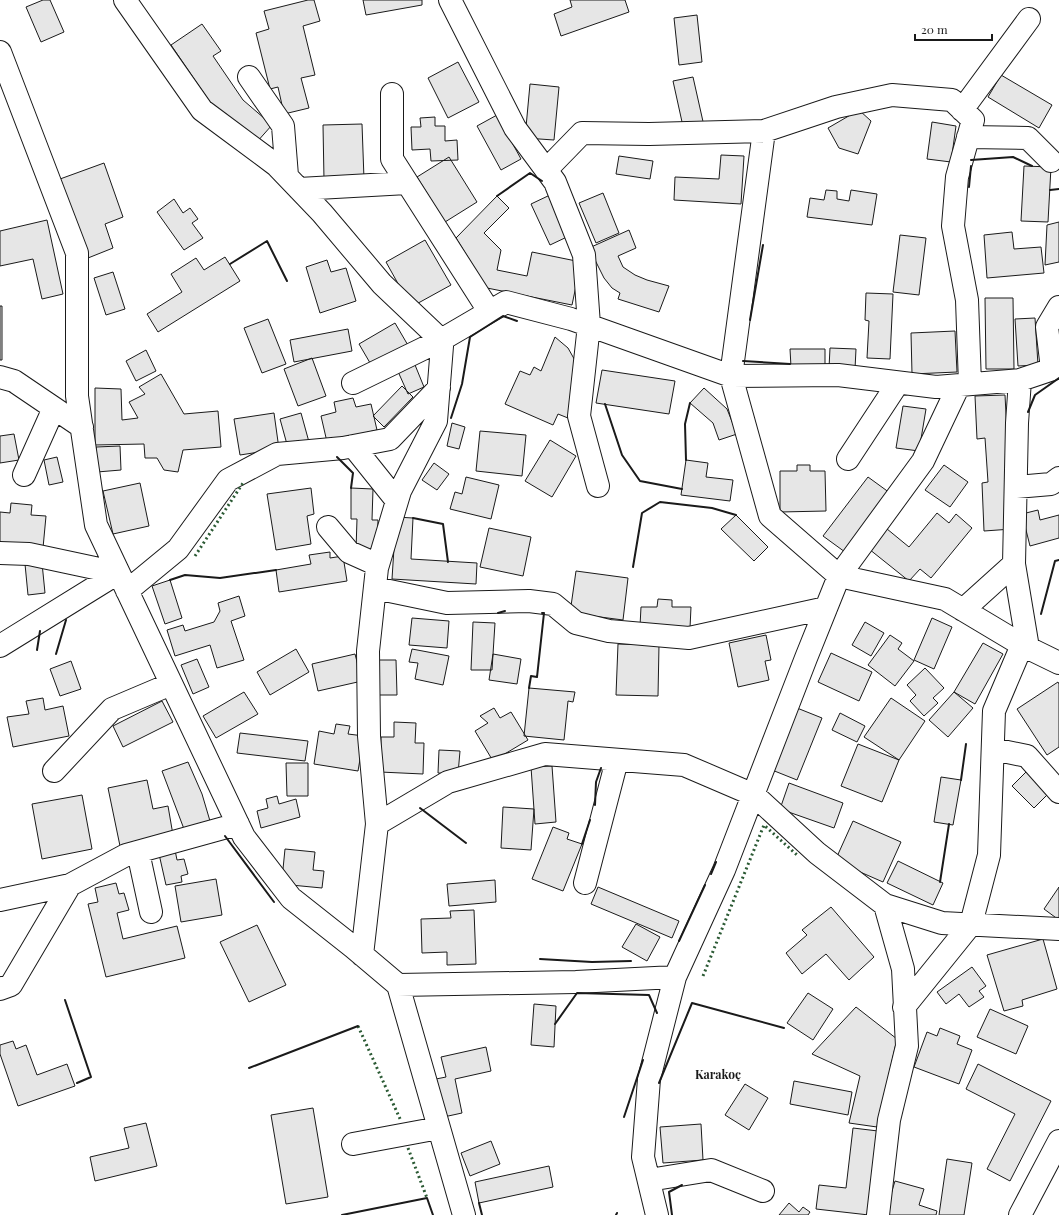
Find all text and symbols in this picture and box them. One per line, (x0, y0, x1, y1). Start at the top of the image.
scale bar (915, 16, 992, 42)
text: 20 m (921, 21, 948, 37)
district label: Karakoç (695, 1066, 741, 1082)

